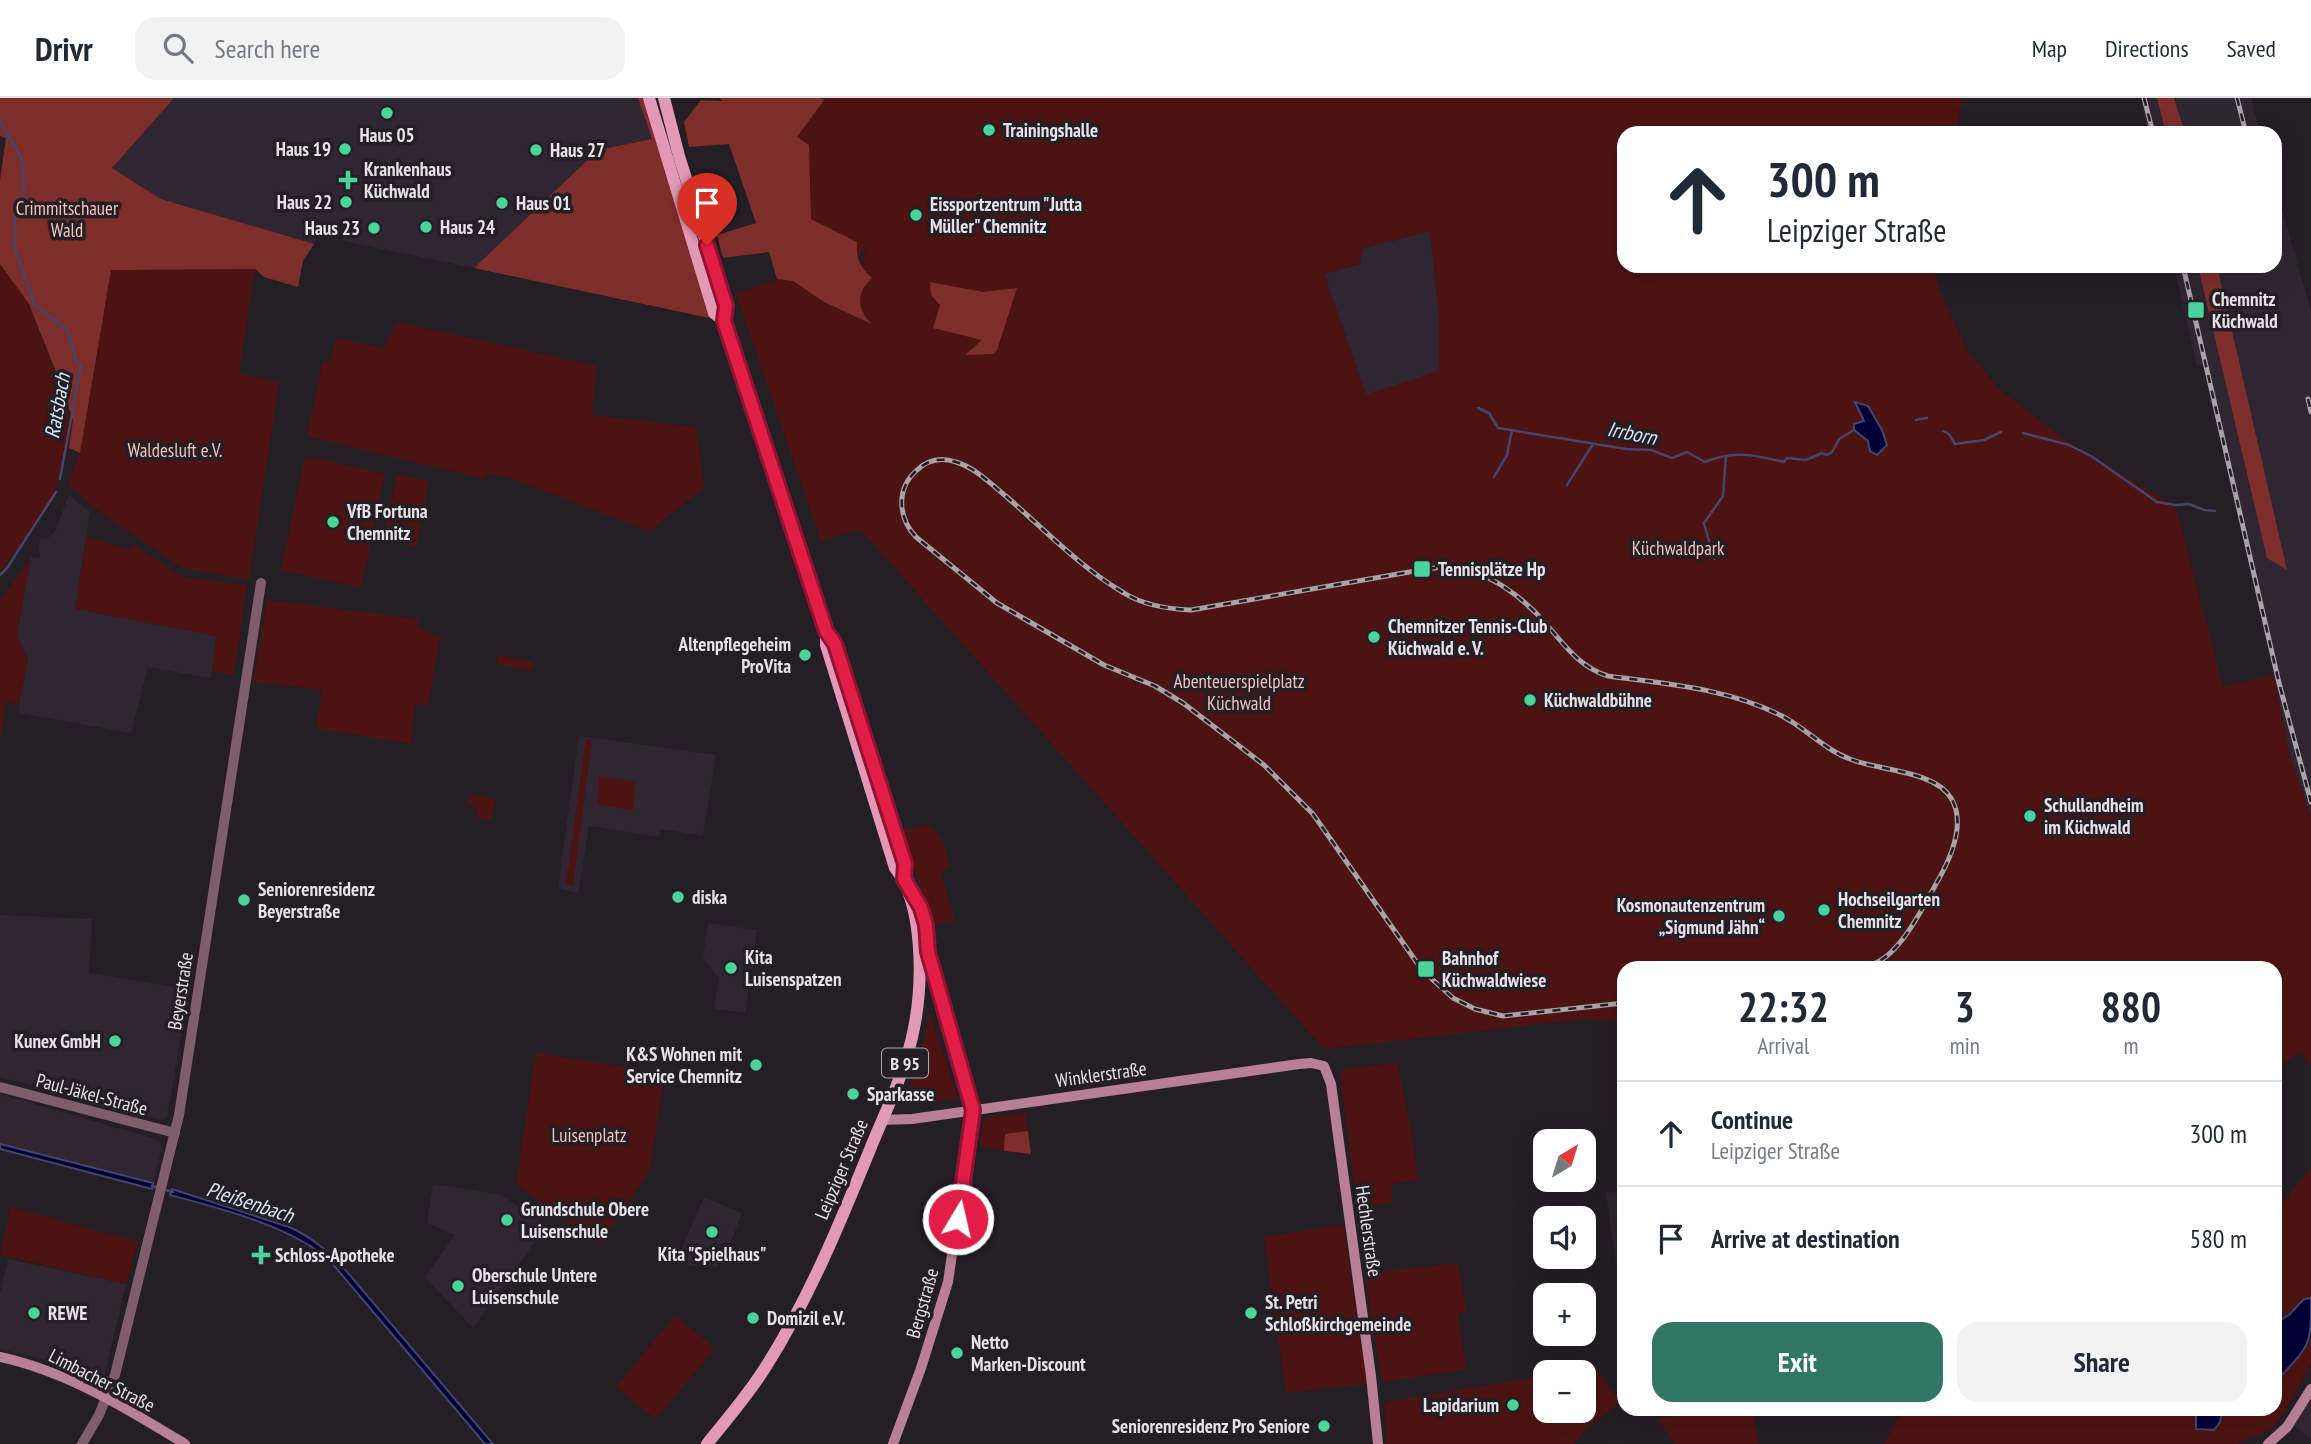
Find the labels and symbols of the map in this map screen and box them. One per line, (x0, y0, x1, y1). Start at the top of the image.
marker: Haus 05 (379, 105, 395, 121)
place label: Trainingshalle (1003, 118, 1098, 142)
marker: Trainingshalle (981, 122, 997, 138)
place label: Haus 05 (359, 123, 415, 147)
place label: Haus 19 (276, 137, 331, 161)
place label: Haus 27 (550, 138, 605, 162)
marker: Haus 19 (337, 141, 353, 157)
marker: Haus 27 (528, 142, 544, 158)
place label: Krankenhaus Küchwald (364, 157, 452, 203)
marker: Krankenhaus Küchwald (338, 170, 358, 190)
pin (677, 173, 737, 245)
place label: Haus 22 (277, 190, 332, 214)
place label: Haus 01 (516, 191, 571, 215)
place label: Eissportzentrum "Jutta Müller" Chemnitz (930, 192, 1082, 238)
marker: Haus 22 (338, 194, 354, 210)
marker: Haus 01 (494, 195, 510, 211)
park label: Crimmitschauer Wald (16, 196, 119, 242)
marker: Eissportzentrum "Jutta Müller" Chemnitz (908, 207, 924, 223)
place label: Haus 24 (440, 215, 495, 239)
place label: Haus 23 (305, 216, 360, 240)
marker: Haus 24 (418, 219, 434, 235)
marker: Haus 23 (366, 220, 382, 236)
place label: Chemnitz Küchwald (2212, 287, 2278, 333)
marker: Chemnitz Küchwald (2186, 300, 2206, 320)
water label: Ratsbach (38, 370, 76, 441)
water label: Irrborn (1605, 415, 1661, 451)
park label: Waldesluft e.V. (128, 438, 222, 462)
place label: VfB Fortuna Chemnitz (346, 499, 428, 545)
marker: VfB Fortuna Chemnitz (325, 514, 341, 530)
park label: Küchwaldpark (1632, 536, 1725, 560)
place label: Tennisplätze Hp (1438, 557, 1546, 581)
marker: Tennisplätze Hp (1412, 559, 1432, 579)
place label: Chemnitzer Tennis-Club Küchwald e. V. (1388, 614, 1547, 660)
marker: Chemnitzer Tennis-Club Küchwald e. V. (1366, 629, 1382, 645)
place label: Altenpflegeheim ProVita (678, 632, 791, 678)
marker: Altenpflegeheim ProVita (797, 647, 813, 663)
park label: Abenteuerspielplatz Küchwald (1173, 669, 1305, 715)
place label: Küchwaldbühne (1544, 688, 1652, 712)
marker: Küchwaldbühne (1522, 692, 1538, 708)
place label: Schullandheim im Küchwald (2044, 793, 2144, 839)
marker: Schullandheim im Küchwald (2022, 808, 2038, 824)
place label: Seniorenresidenz Beyerstraße (258, 877, 375, 923)
place label: diska (692, 885, 727, 909)
place label: Hochseilgarten Chemnitz (1838, 887, 1940, 933)
marker: diska (670, 889, 686, 905)
marker: Seniorenresidenz Beyerstraße (236, 892, 252, 908)
place label: Kosmonautenzentrum „Sigmund Jähn“ (1617, 893, 1765, 939)
marker: Hochseilgarten Chemnitz (1816, 902, 1832, 918)
marker: Kosmonautenzentrum „Sigmund Jähn“ (1771, 908, 1787, 924)
place label: Kita Luisenspatzen (745, 945, 841, 991)
place label: Bahnhof Küchwaldwiese (1442, 946, 1546, 992)
street label: Beyerstraße (162, 950, 198, 1032)
marker: Bahnhof Küchwaldwiese (1416, 959, 1436, 979)
marker: Kita Luisenspatzen (723, 960, 739, 976)
place label: Kunex GmbH (14, 1029, 101, 1053)
marker: Kunex GmbH (107, 1033, 123, 1049)
place label: K&S Wohnen mit Service Chemnitz (626, 1042, 742, 1088)
road number: B 95 (882, 1048, 928, 1078)
street label: Winklerstraße (1054, 1056, 1148, 1092)
marker: K&S Wohnen mit Service Chemnitz (748, 1057, 764, 1073)
street label: Paul-Jäkel-Straße (34, 1068, 150, 1120)
place label: Sparkasse (867, 1082, 934, 1106)
marker: Sparkasse (845, 1086, 861, 1102)
street label: Leipziger Straße (809, 1115, 873, 1223)
park label: Luisenplatz (552, 1123, 627, 1147)
north arrow (1533, 1129, 1596, 1192)
water label: Pleißenbach (203, 1175, 299, 1229)
position arrow (921, 1182, 995, 1256)
street label: Hechlerstraße (1351, 1184, 1387, 1278)
place label: Grundschule Obere Luisenschule (521, 1197, 649, 1243)
marker: Grundschule Obere Luisenschule (499, 1212, 515, 1228)
marker: Kita "Spielhaus" (704, 1224, 720, 1240)
place label: Kita "Spielhaus" (658, 1242, 766, 1266)
place label: Schloss-Apotheke (275, 1243, 395, 1267)
marker: Schloss-Apotheke (253, 1247, 269, 1263)
place label: Oberschule Untere Luisenschule (472, 1263, 597, 1309)
street label: Bergstraße (901, 1265, 943, 1341)
marker: Oberschule Untere Luisenschule (450, 1278, 466, 1294)
place label: St. Petri Schloßkirchgemeinde (1265, 1290, 1411, 1336)
place label: REWE (48, 1301, 88, 1325)
marker: REWE (26, 1305, 42, 1321)
marker: St. Petri Schloßkirchgemeinde (1243, 1305, 1259, 1321)
place label: Domizil e.V. (767, 1306, 845, 1330)
marker: Domizil e.V. (745, 1310, 761, 1326)
place label: Netto Marken-Discount (971, 1330, 1086, 1376)
street label: Limbacher Straße (45, 1343, 159, 1417)
marker: Netto Marken-Discount (949, 1345, 965, 1361)
place label: Lapidarium (1423, 1393, 1499, 1417)
marker: Lapidarium (1505, 1397, 1521, 1413)
place label: Seniorenresidenz Pro Seniore (1112, 1414, 1310, 1438)
marker: Seniorenresidenz Pro Seniore (1316, 1418, 1332, 1434)

